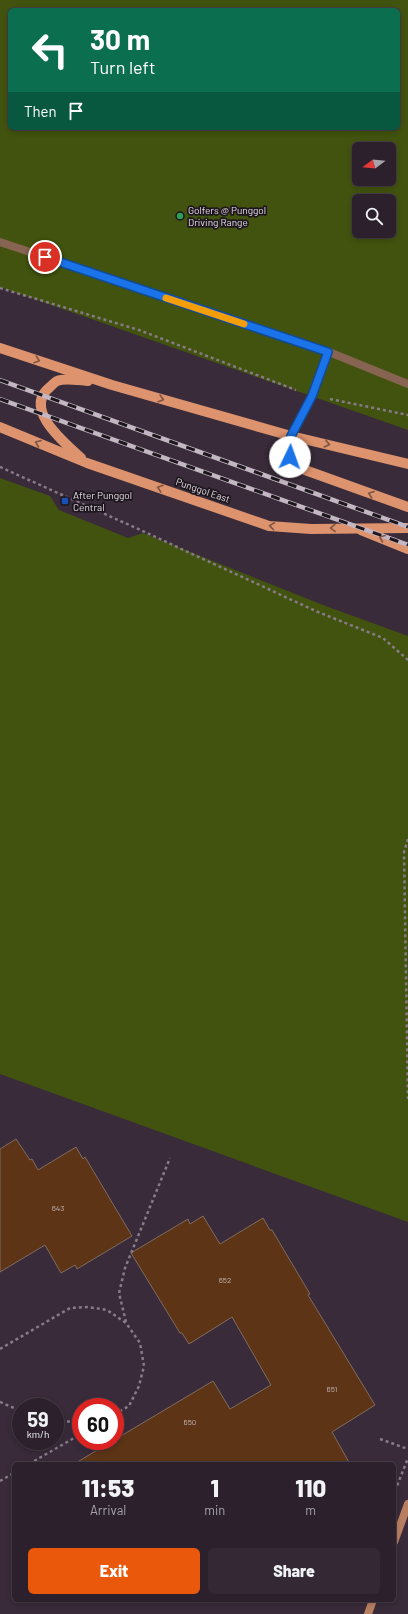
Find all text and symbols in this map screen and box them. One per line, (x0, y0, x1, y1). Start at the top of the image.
text: 30 m (90, 22, 150, 56)
icon: left (24, 24, 76, 76)
text: Turn left (90, 56, 156, 78)
icon: arrive (65, 100, 87, 122)
text: Then (24, 102, 57, 120)
north arrow (352, 142, 396, 186)
map controls (352, 142, 396, 238)
button: search (352, 194, 396, 238)
place label: Golfers @ Punggol Driving Range (188, 204, 266, 228)
marker: Golfers @ Punggol Driving Range (175, 211, 185, 221)
pin (28, 240, 62, 274)
icon: arrive (34, 246, 56, 268)
one-way arrow (33, 356, 40, 364)
one-way arrow (158, 394, 165, 403)
position arrow (269, 436, 311, 478)
one-way arrow (35, 439, 42, 447)
one-way arrow (324, 440, 330, 448)
street label: Punggol East (174, 475, 232, 505)
one-way arrow (157, 484, 164, 493)
place label: After Punggol Central (73, 489, 132, 513)
one-way arrow (368, 490, 375, 498)
marker: After Punggol Central (60, 496, 70, 506)
one-way arrow (269, 522, 275, 531)
one-way arrow (330, 524, 336, 533)
one-way arrow (378, 535, 385, 543)
house number: 643 (52, 1203, 64, 1213)
house number: 652 (219, 1275, 231, 1285)
house number: 651 (327, 1384, 338, 1394)
speed limit sign: 60 (72, 1398, 124, 1450)
text: 59 (27, 1407, 49, 1431)
house number: 650 (184, 1417, 196, 1427)
text: km/h (27, 1428, 49, 1440)
text: 11:53 (82, 1473, 134, 1502)
text: 1 (210, 1473, 219, 1502)
text: 110 (295, 1473, 326, 1502)
text: Arrival (90, 1502, 126, 1518)
text: min (204, 1502, 225, 1518)
text: m (305, 1502, 316, 1518)
button: Exit (28, 1548, 200, 1594)
button: Share (208, 1548, 380, 1594)

